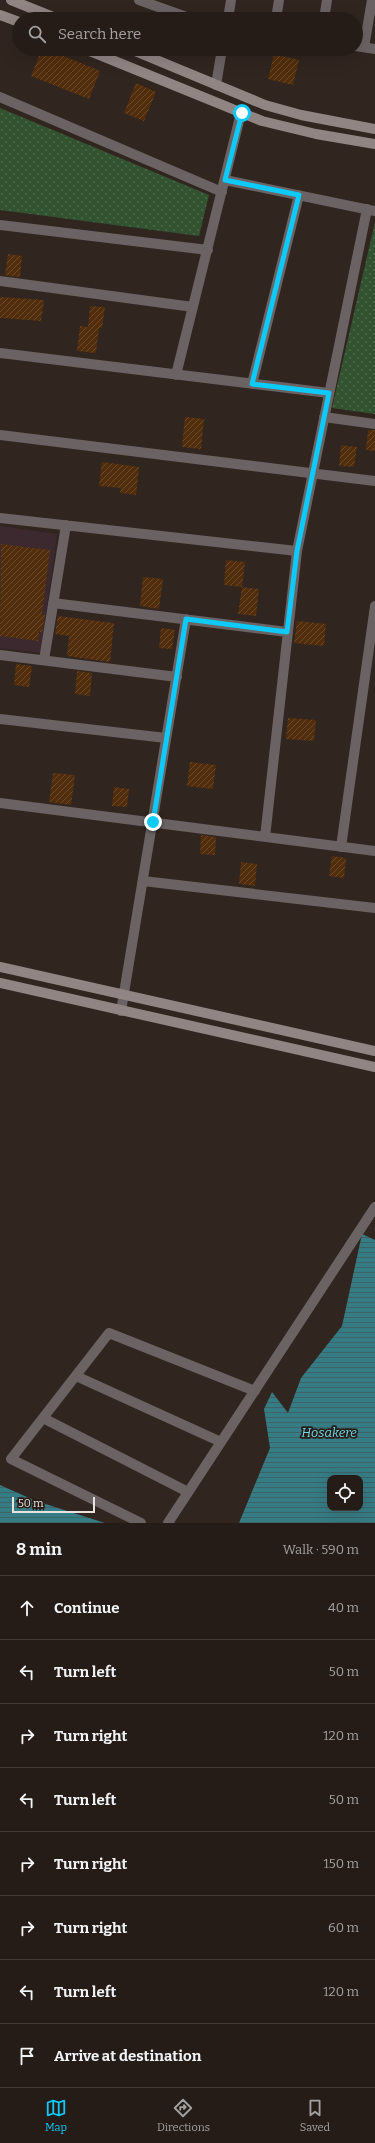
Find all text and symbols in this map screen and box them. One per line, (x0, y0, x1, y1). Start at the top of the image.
search box (12, 12, 363, 56)
icon: search (26, 23, 48, 45)
text: Search here (58, 25, 141, 43)
route start (233, 104, 251, 122)
route end (144, 813, 162, 831)
water label: Hosakere (301, 1425, 357, 1440)
map controls (327, 1475, 363, 1511)
button: locate (327, 1475, 363, 1511)
scale bar (12, 1495, 95, 1514)
text: 50 m (18, 1497, 44, 1510)
text: 8 min (16, 1539, 62, 1560)
text: Walk · 590 m (283, 1542, 359, 1557)
icon: ahead (16, 1597, 38, 1619)
text: Continue (54, 1599, 120, 1617)
text: 40 m (328, 1600, 359, 1615)
icon: left (16, 1661, 38, 1683)
text: Turn left (54, 1663, 116, 1681)
text: 50 m (329, 1664, 359, 1679)
icon: right (16, 1725, 38, 1747)
text: Turn right (54, 1727, 127, 1745)
text: 120 m (323, 1728, 359, 1743)
icon: left (16, 1789, 38, 1811)
text: Turn left (54, 1791, 116, 1809)
text: 50 m (329, 1792, 359, 1807)
icon: right (16, 1853, 38, 1875)
text: Turn right (54, 1855, 127, 1873)
text: 150 m (323, 1856, 359, 1871)
icon: right (16, 1917, 38, 1939)
text: Turn right (54, 1919, 127, 1937)
text: 60 m (328, 1920, 359, 1935)
icon: left (16, 1981, 38, 2003)
text: Turn left (54, 1983, 116, 2001)
text: 120 m (323, 1984, 359, 1999)
icon: arrive (16, 2045, 38, 2067)
text: Arrive at destination (54, 2047, 201, 2065)
tab: Map (45, 2097, 67, 2134)
tab: Directions (157, 2097, 210, 2134)
tab: Saved (300, 2097, 330, 2134)

